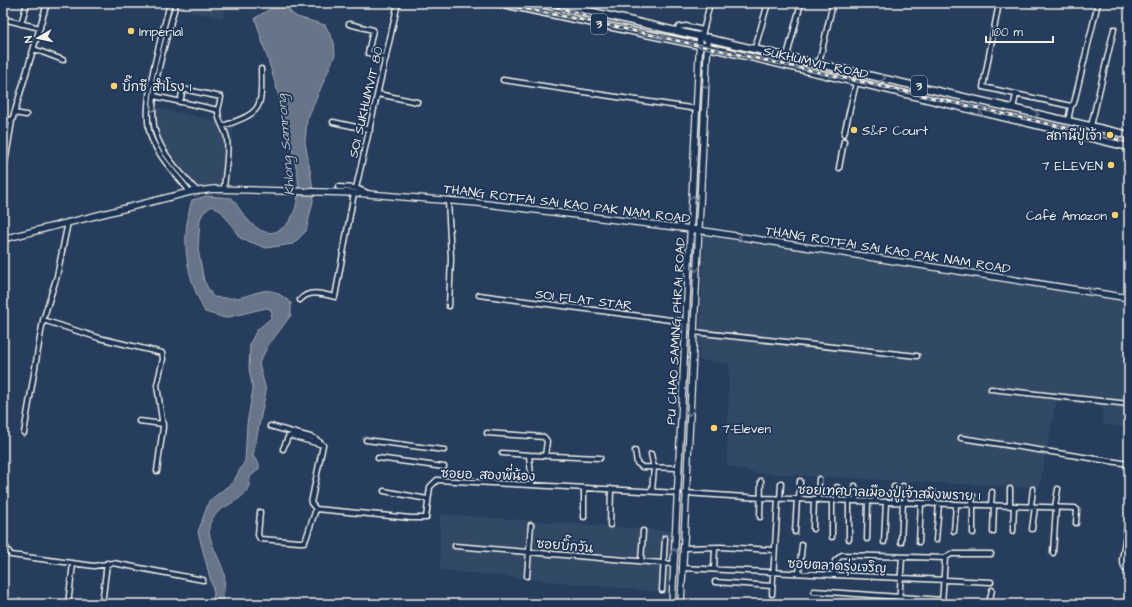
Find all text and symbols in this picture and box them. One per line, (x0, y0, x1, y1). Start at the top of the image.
road number: 3 (591, 14, 607, 34)
north arrow (18, 18, 58, 58)
scale bar (986, 18, 1053, 44)
place label: Imperial (139, 23, 183, 41)
text: 100 m (992, 24, 1023, 41)
marker: Imperial (126, 26, 136, 36)
one-way arrow (658, 34, 665, 42)
text: N (21, 35, 37, 44)
street label: SUKHUMVIT ROAD (761, 42, 871, 84)
street label: SOI SUKHUMVIT 80 (344, 45, 388, 160)
one-way arrow (879, 73, 886, 81)
place label: บิ๊กซี สำโรง 1 (122, 75, 192, 96)
road number: 3 (911, 76, 927, 96)
marker: บิ๊กซี สำโรง 1 (109, 81, 119, 91)
one-way arrow (701, 83, 710, 89)
water label: Khlong Samrong (272, 92, 300, 197)
one-way arrow (148, 106, 157, 112)
one-way arrow (979, 108, 986, 117)
one-way arrow (1033, 109, 1040, 117)
place label: S&P Court (862, 122, 929, 140)
marker: S&P Court (849, 125, 859, 135)
place label: สถานีปู่เจ้า (1046, 127, 1102, 145)
marker: สถานีปู่เจ้า (1105, 130, 1115, 140)
place label: 7 ELEVEN (1041, 157, 1103, 175)
marker: 7 ELEVEN (1106, 160, 1116, 170)
street label: THANG ROTFAI SAI KAO PAK NAM ROAD (443, 180, 692, 228)
one-way arrow (688, 195, 697, 201)
place label: Café Amazon (1026, 207, 1107, 225)
marker: Café Amazon (1110, 210, 1120, 220)
street label: THANG ROTFAI SAI KAO PAK NAM ROAD (764, 222, 1012, 278)
one-way arrow (738, 233, 744, 242)
street label: PU CHAO SAMING PHRAI ROAD (662, 236, 690, 425)
one-way arrow (692, 266, 701, 272)
street label: SOI FLAT STAR (534, 285, 634, 315)
one-way arrow (1087, 288, 1094, 296)
one-way arrow (685, 410, 693, 416)
place label: 7-Eleven (722, 420, 772, 438)
marker: 7-Eleven (709, 423, 719, 433)
street label: ซอยอ. สองพี่น้อง (440, 459, 536, 486)
street label: ซอยเทศบาลเมืองปู่เจ้าสมิงพราย 1 (797, 481, 981, 505)
street label: ซอยบิ๊กวัน (536, 531, 595, 558)
one-way arrow (670, 548, 679, 554)
street label: ซอยตลาดรุ่งเจริญ (787, 554, 887, 578)

